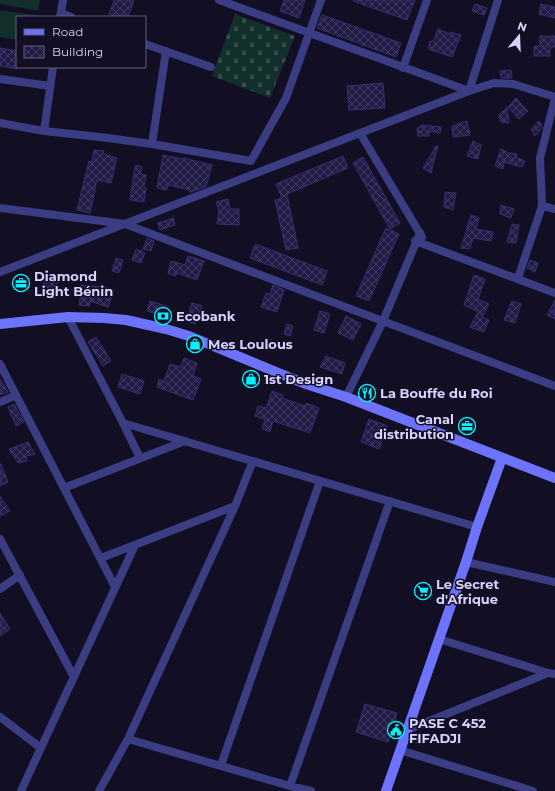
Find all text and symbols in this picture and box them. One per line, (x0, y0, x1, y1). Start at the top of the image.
legend (16, 16, 146, 68)
north arrow (499, 16, 539, 56)
text: N (516, 18, 529, 35)
text: Road (52, 24, 83, 39)
text: Building (52, 44, 103, 59)
place label: Diamond Light Bénin (34, 268, 113, 299)
office icon: Diamond Light Bénin (11, 273, 31, 293)
bank icon: Ecobank (153, 306, 173, 326)
place label: Ecobank (176, 308, 236, 324)
shop icon: Mes Loulous (185, 334, 205, 354)
place label: Mes Loulous (208, 336, 293, 352)
shop icon: 1st Design (241, 369, 261, 389)
place label: 1st Design (264, 371, 333, 387)
restaurant icon: La Bouffe du Roi (357, 383, 377, 403)
place label: La Bouffe du Roi (380, 385, 493, 401)
place label: Canal distribution (374, 411, 454, 442)
office icon: Canal distribution (457, 416, 477, 436)
place label: Le Secret d'Afrique (436, 576, 500, 607)
supermarket icon: Le Secret d'Afrique (413, 581, 433, 601)
place label: PASE C 452 FIFADJI (409, 715, 486, 746)
public building icon: PASE C 452 FIFADJI (386, 720, 406, 740)

